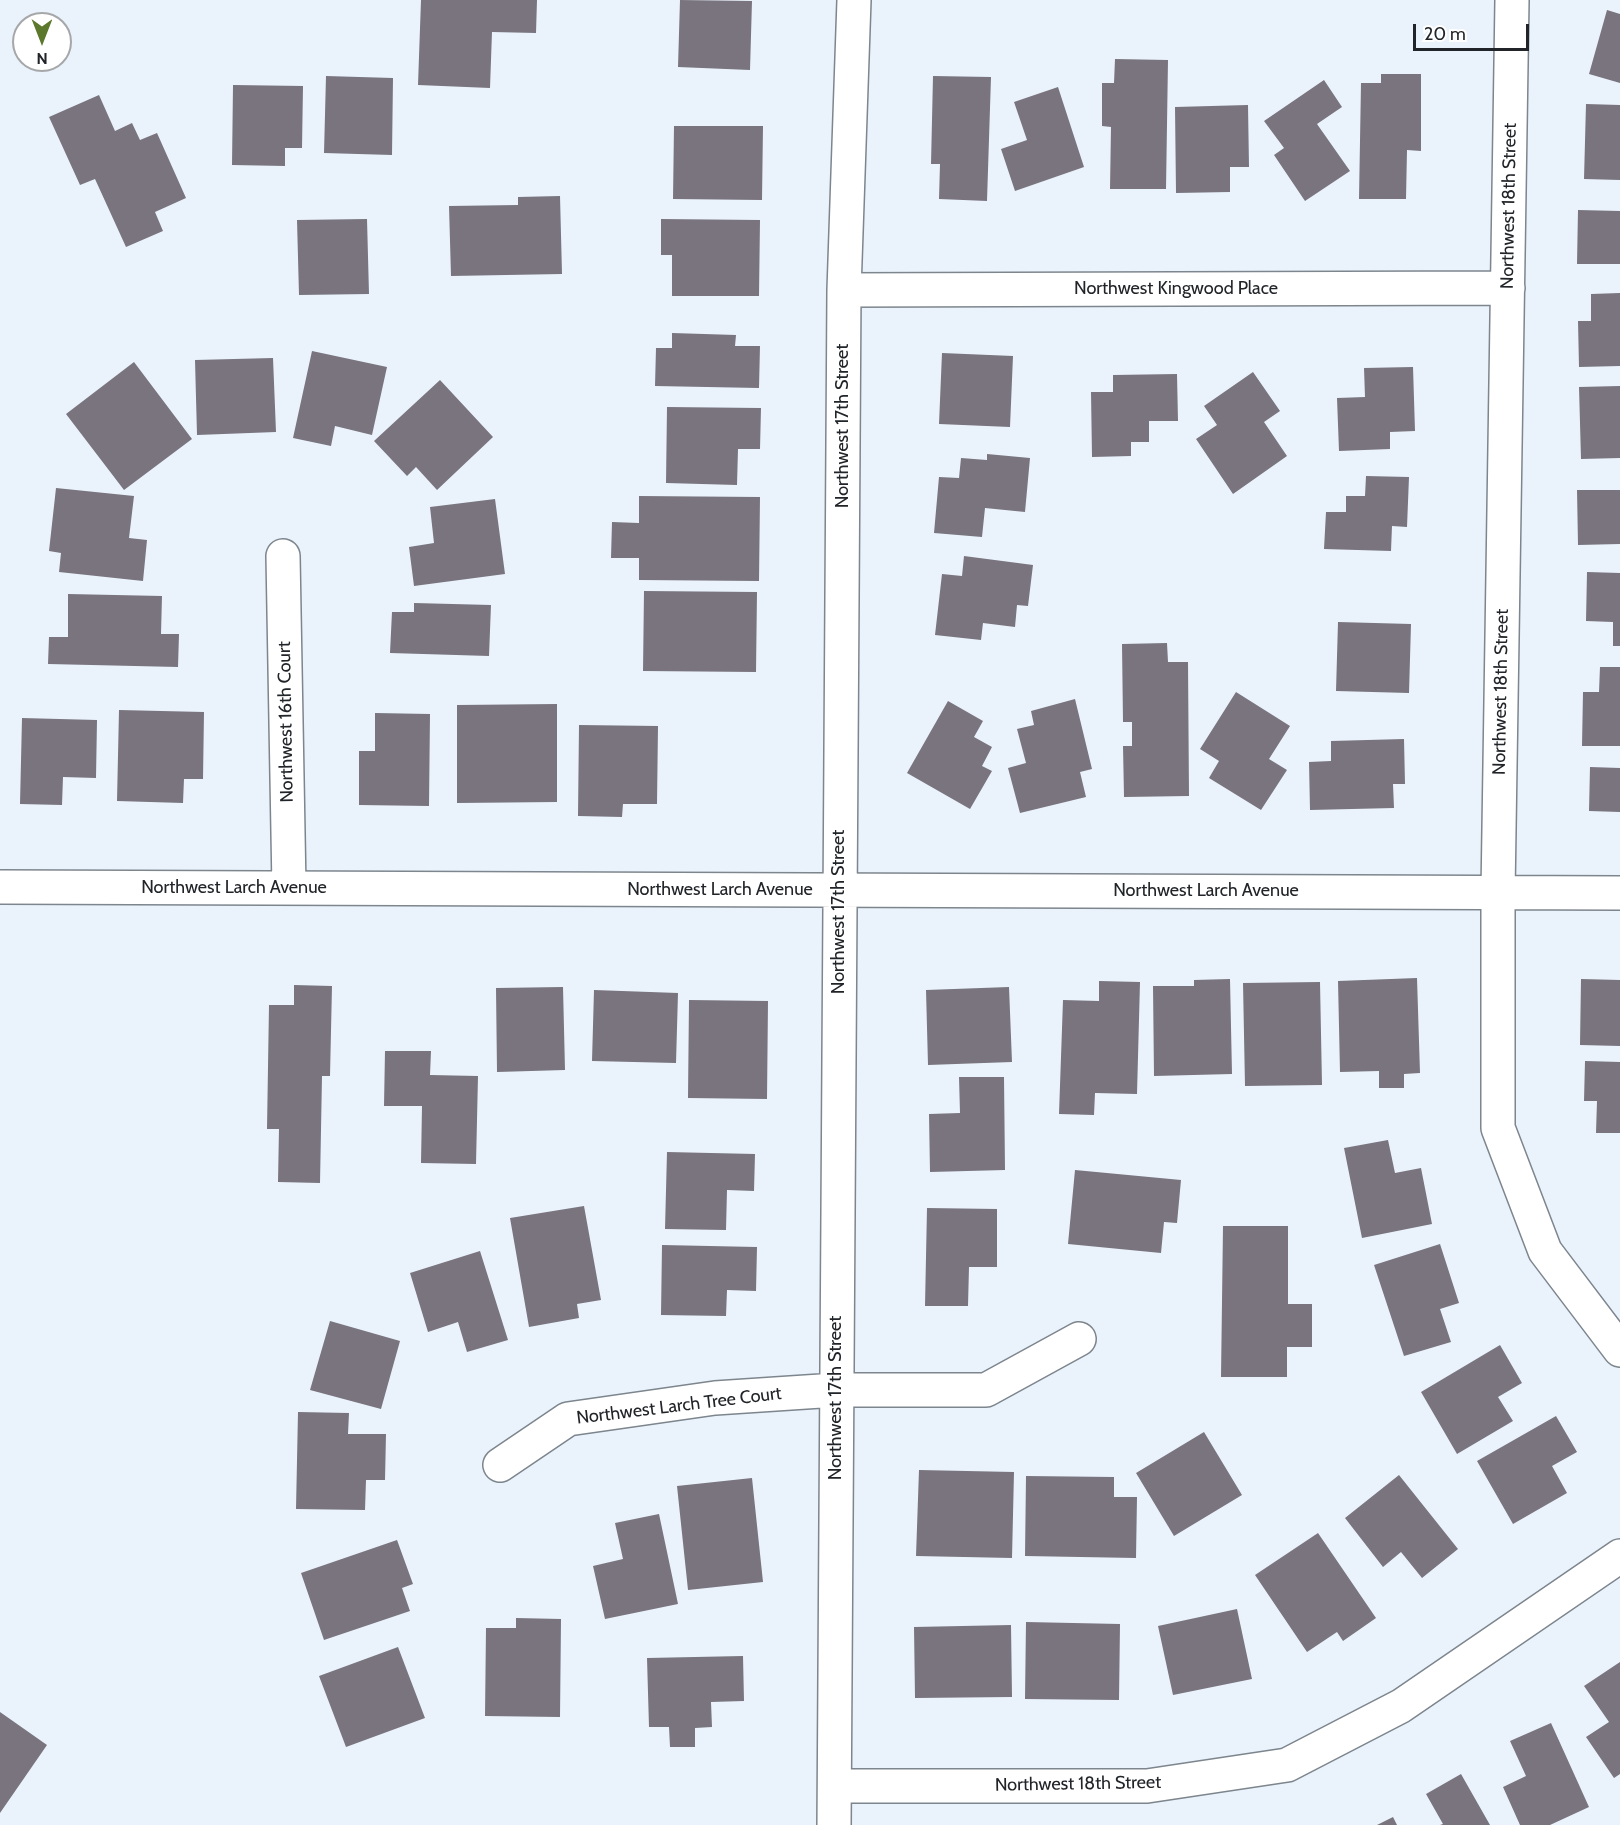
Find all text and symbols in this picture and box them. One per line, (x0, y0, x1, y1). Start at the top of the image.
north arrow (12, 12, 72, 72)
scale bar (1416, 12, 1532, 50)
text: 20 m (1424, 23, 1466, 45)
text: N (36, 49, 48, 68)
street label: Northwest 18th Street (1497, 123, 1521, 289)
street label: Northwest Kingwood Place (1074, 278, 1278, 300)
street label: Northwest 17th Street (832, 344, 854, 508)
street label: Northwest 18th Street (1489, 609, 1513, 775)
street label: Northwest 16th Court (274, 641, 298, 803)
street label: Northwest 17th Street (828, 830, 850, 994)
street label: Northwest Larch Avenue (141, 877, 327, 899)
street label: Northwest Larch Avenue (627, 879, 813, 901)
street label: Northwest Larch Avenue (1113, 880, 1299, 902)
street label: Northwest 17th Street (825, 1316, 847, 1480)
street label: Northwest Larch Tree Court (575, 1383, 783, 1429)
street label: Northwest 18th Street (995, 1772, 1161, 1796)

